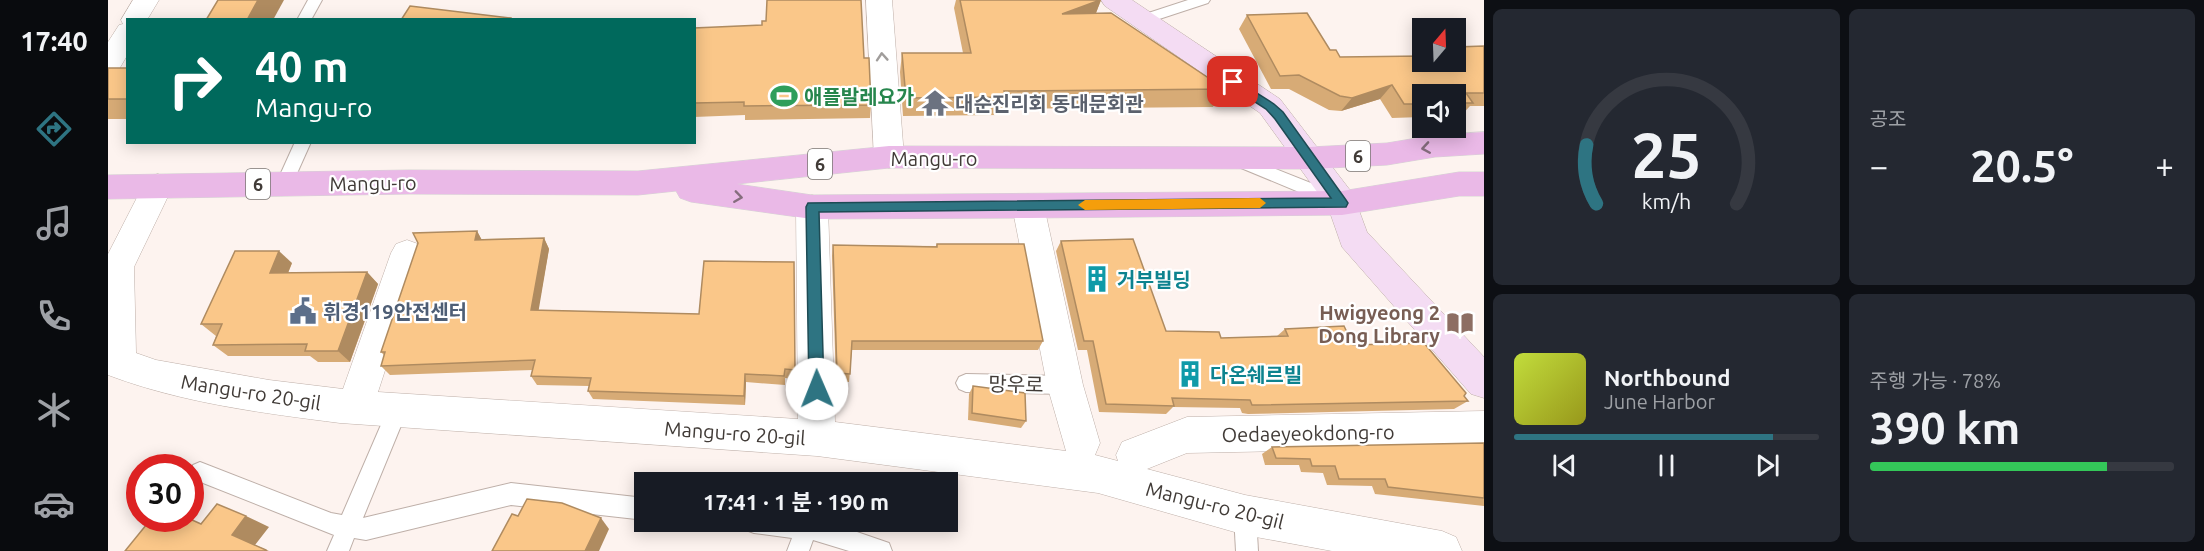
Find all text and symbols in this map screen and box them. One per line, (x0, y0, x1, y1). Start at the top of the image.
north arrow (1412, 18, 1466, 72)
map controls (1412, 18, 1466, 138)
text: 17:40 (20, 26, 88, 56)
icon: right (156, 42, 234, 120)
text: 40 m (255, 43, 349, 90)
one-way arrow (876, 52, 889, 61)
pin (1207, 56, 1258, 107)
icon: arrive (1216, 65, 1249, 98)
sports icon: 애플발레요가 (769, 81, 799, 111)
button: sound (1412, 84, 1466, 138)
place label: 애플발레요가 (804, 85, 914, 108)
temple icon: 대순진리회 동대문회관 (920, 88, 950, 118)
text: Mangu-ro (255, 92, 373, 122)
place label: 대순진리회 동대문회관 (955, 92, 1144, 115)
text: 공조 (1870, 107, 1906, 130)
icon: directions (33, 108, 75, 150)
text: 25 (1631, 120, 1701, 190)
text: 20.5° (1970, 140, 2073, 191)
road number: 6 (1346, 141, 1370, 171)
one-way arrow (1421, 141, 1430, 153)
street label: Mangu-ro (890, 147, 978, 170)
text: − (1870, 147, 1888, 184)
text: + (2155, 147, 2174, 184)
road number: 6 (808, 149, 832, 179)
road number: 6 (246, 169, 270, 199)
street label: Mangu-ro (329, 171, 417, 195)
text: km/h (1641, 189, 1691, 213)
one-way arrow (733, 190, 742, 202)
icon: music (33, 202, 75, 244)
building icon: 거부빌딩 (1082, 264, 1112, 294)
place label: 거부빌딩 (1117, 268, 1191, 291)
icon: phone (33, 295, 75, 337)
public building icon: 휘경119안전센터 (288, 296, 318, 326)
place label: 휘경119안전센터 (323, 300, 467, 323)
place label: Hwigyeong 2 Dong Library (1318, 301, 1440, 347)
library icon: Hwigyeong 2 Dong Library (1445, 308, 1475, 338)
position arrow (785, 357, 849, 421)
building icon: 다온쉐르빌 (1175, 359, 1205, 389)
place label: 다온쉐르빌 (1210, 363, 1302, 386)
text: Northbound (1604, 365, 1730, 390)
text: 주행 가능 · 78% (1870, 369, 2001, 392)
street label: Mangu-ro 20-gil (179, 370, 323, 414)
street label: 망우로 (988, 372, 1044, 396)
icon: climate (33, 389, 75, 431)
text: June Harbor (1604, 390, 1715, 413)
text: 390 km (1870, 402, 2020, 453)
street label: Mangu-ro 20-gil (664, 417, 806, 449)
street label: Oedaeyeokdong-ro (1221, 420, 1395, 446)
icon: previous (1548, 449, 1581, 482)
icon: pause (1650, 449, 1683, 482)
icon: next (1751, 449, 1784, 482)
speed limit sign: 30 (126, 454, 204, 532)
street label: Mangu-ro 20-gil (1144, 477, 1286, 533)
icon: car (33, 483, 75, 525)
text: 17:41 · 1 분 · 190 m (703, 489, 889, 514)

